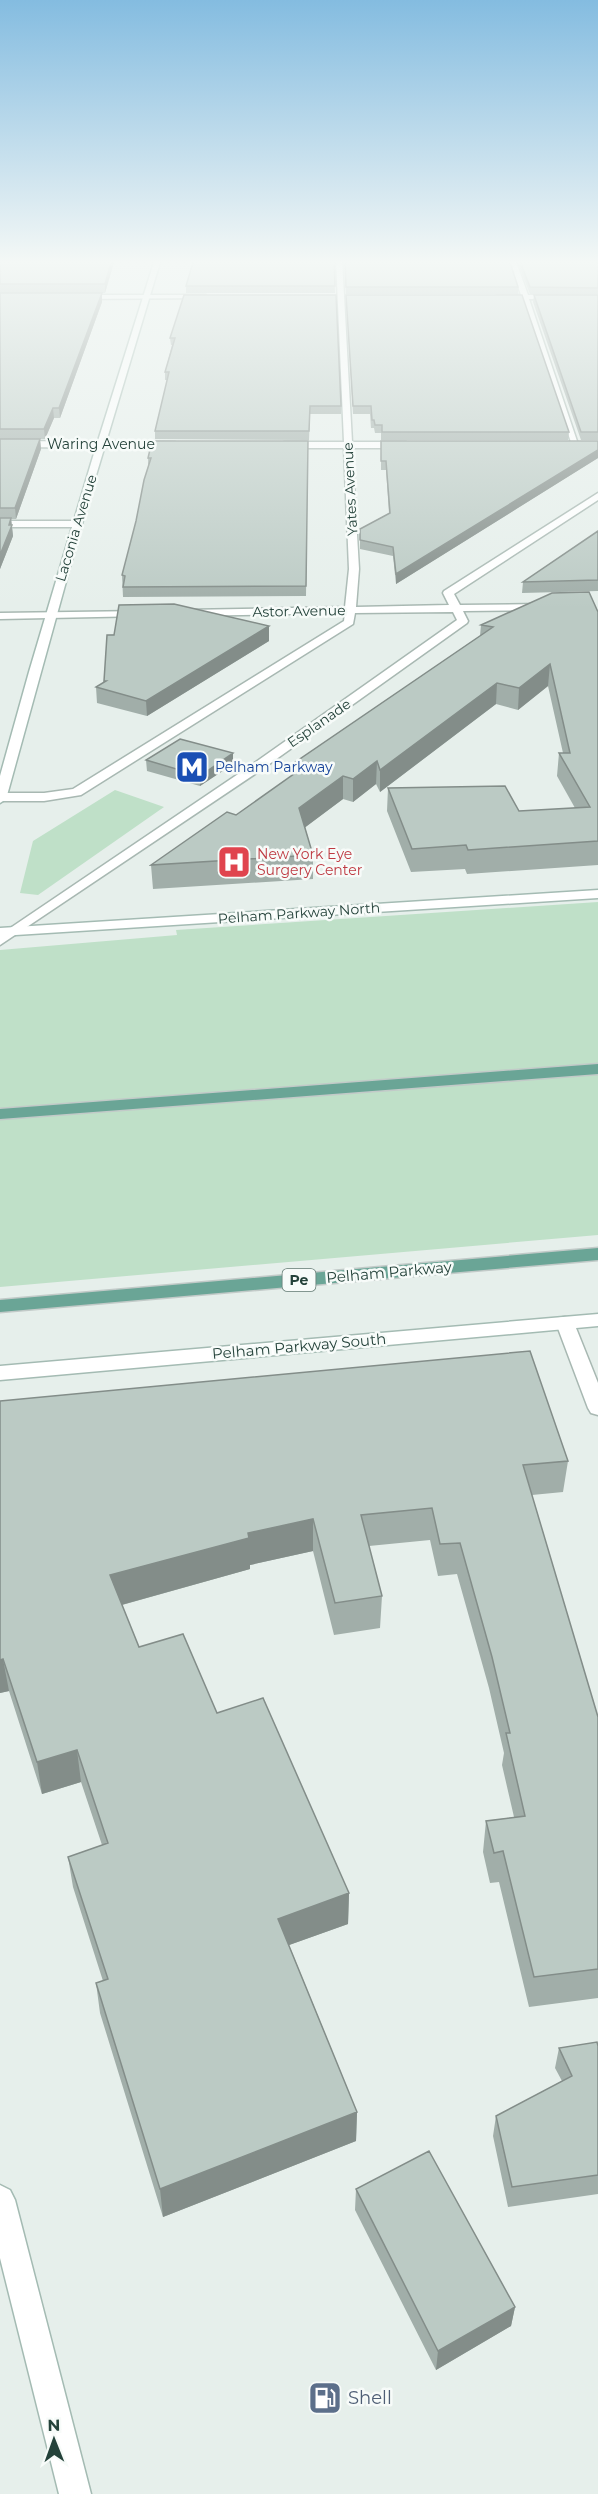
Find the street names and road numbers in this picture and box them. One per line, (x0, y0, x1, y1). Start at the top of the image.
street label: Waring Avenue (47, 435, 155, 453)
street label: Yates Avenue (339, 442, 361, 536)
street label: Laconia Avenue (51, 472, 101, 584)
street label: Astor Avenue (252, 601, 346, 621)
street label: Esplanade (284, 695, 354, 751)
street label: Pelham Parkway North (217, 898, 381, 928)
street label: Pelham Parkway (325, 1257, 453, 1287)
road number: Pe (282, 1269, 316, 1291)
street label: Pelham Parkway South (211, 1329, 387, 1363)

